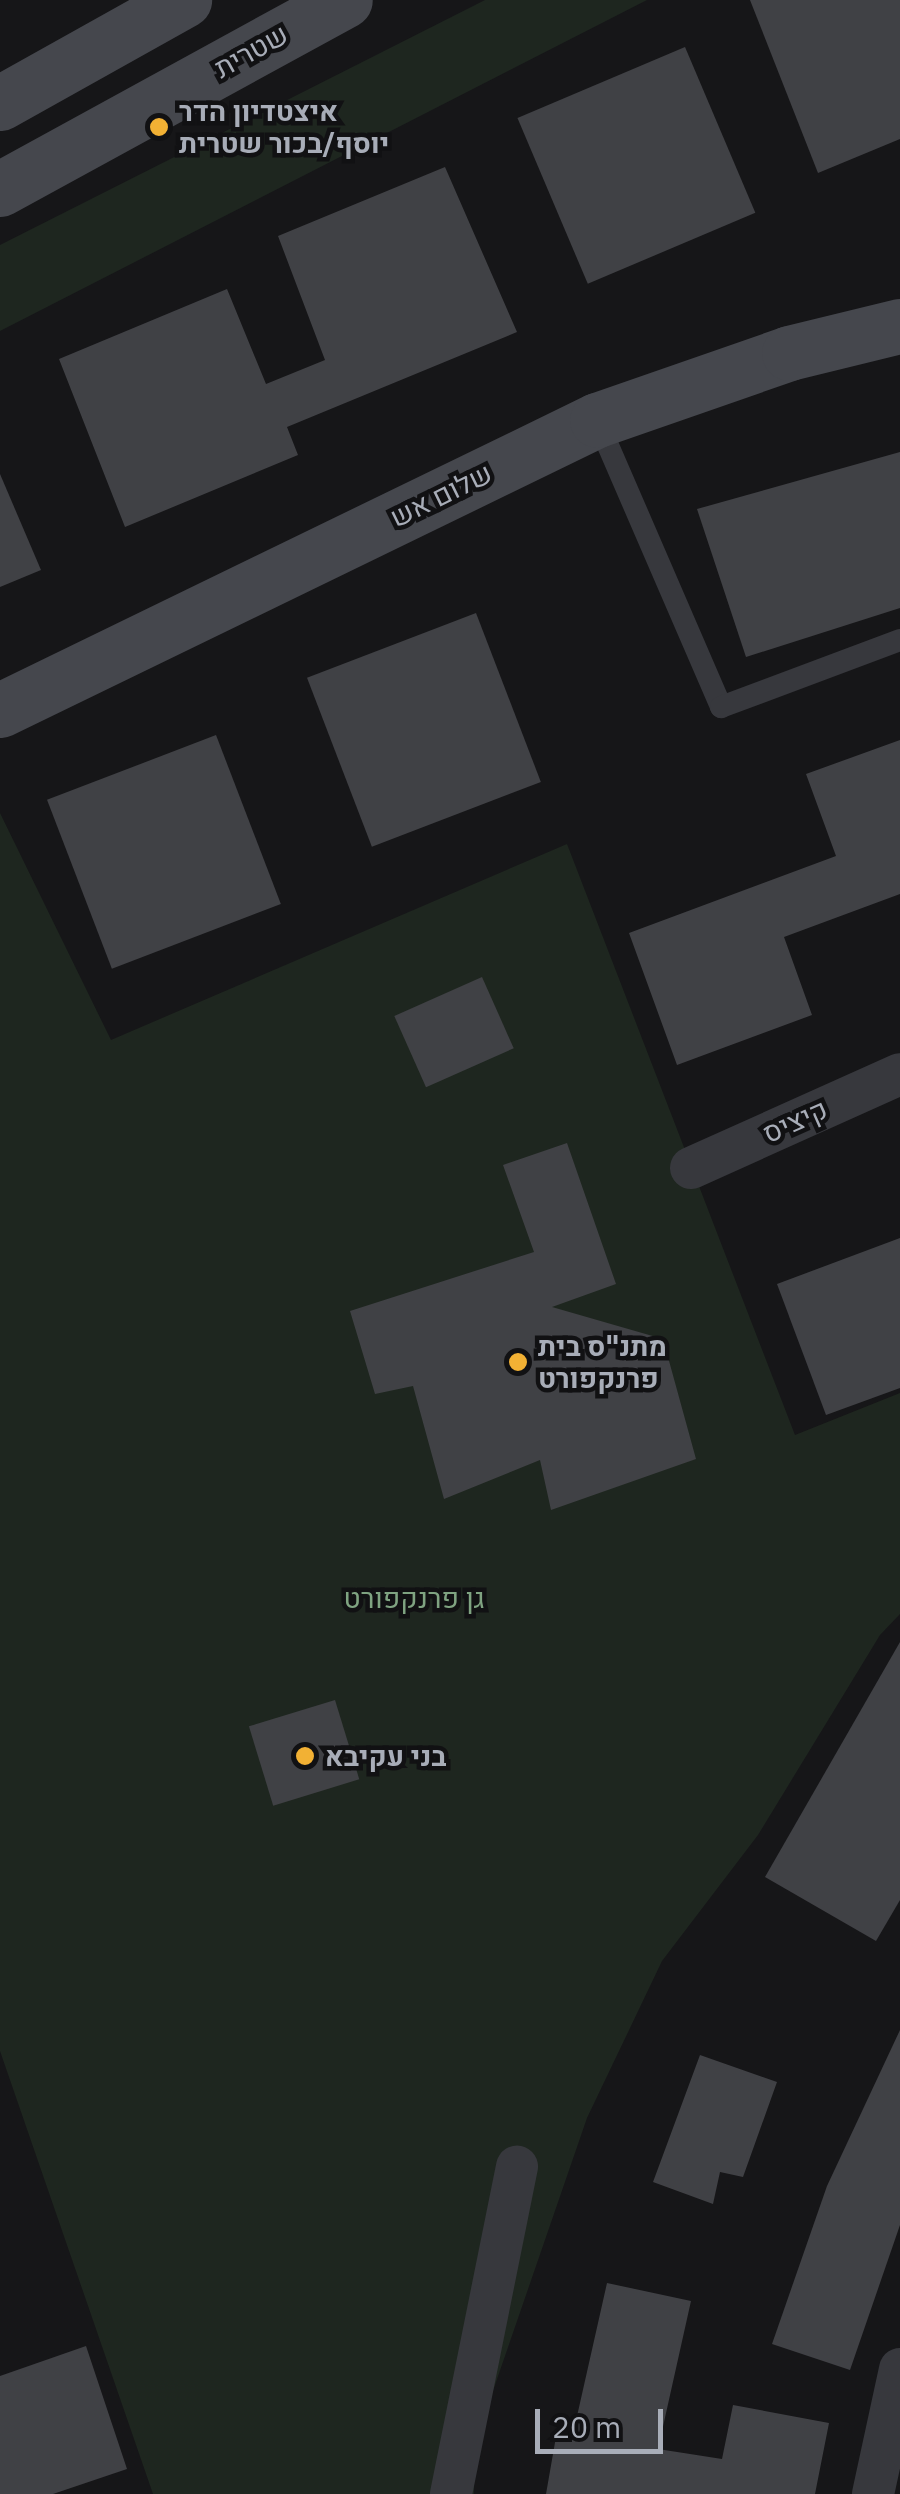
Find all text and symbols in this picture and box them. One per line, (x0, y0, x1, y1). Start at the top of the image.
street label: שטרית (208, 17, 294, 85)
place label: איצטדיון הדר יוסף/בכור שטרית (179, 94, 389, 160)
marker: איצטדיון הדר יוסף/בכור שטרית (148, 116, 170, 138)
street label: שלום אש (384, 456, 498, 534)
street label: קיציס (757, 1092, 833, 1150)
place label: מתנ"ס בית פרנקפורט (538, 1329, 667, 1395)
marker: מתנ"ס בית פרנקפורט (507, 1351, 529, 1373)
park label: גן פרנקפורט (343, 1581, 485, 1615)
place label: בני עקיבא (325, 1739, 446, 1773)
marker: בני עקיבא (294, 1745, 316, 1767)
scale bar (540, 2389, 668, 2451)
text: 20 m (552, 2407, 621, 2446)

